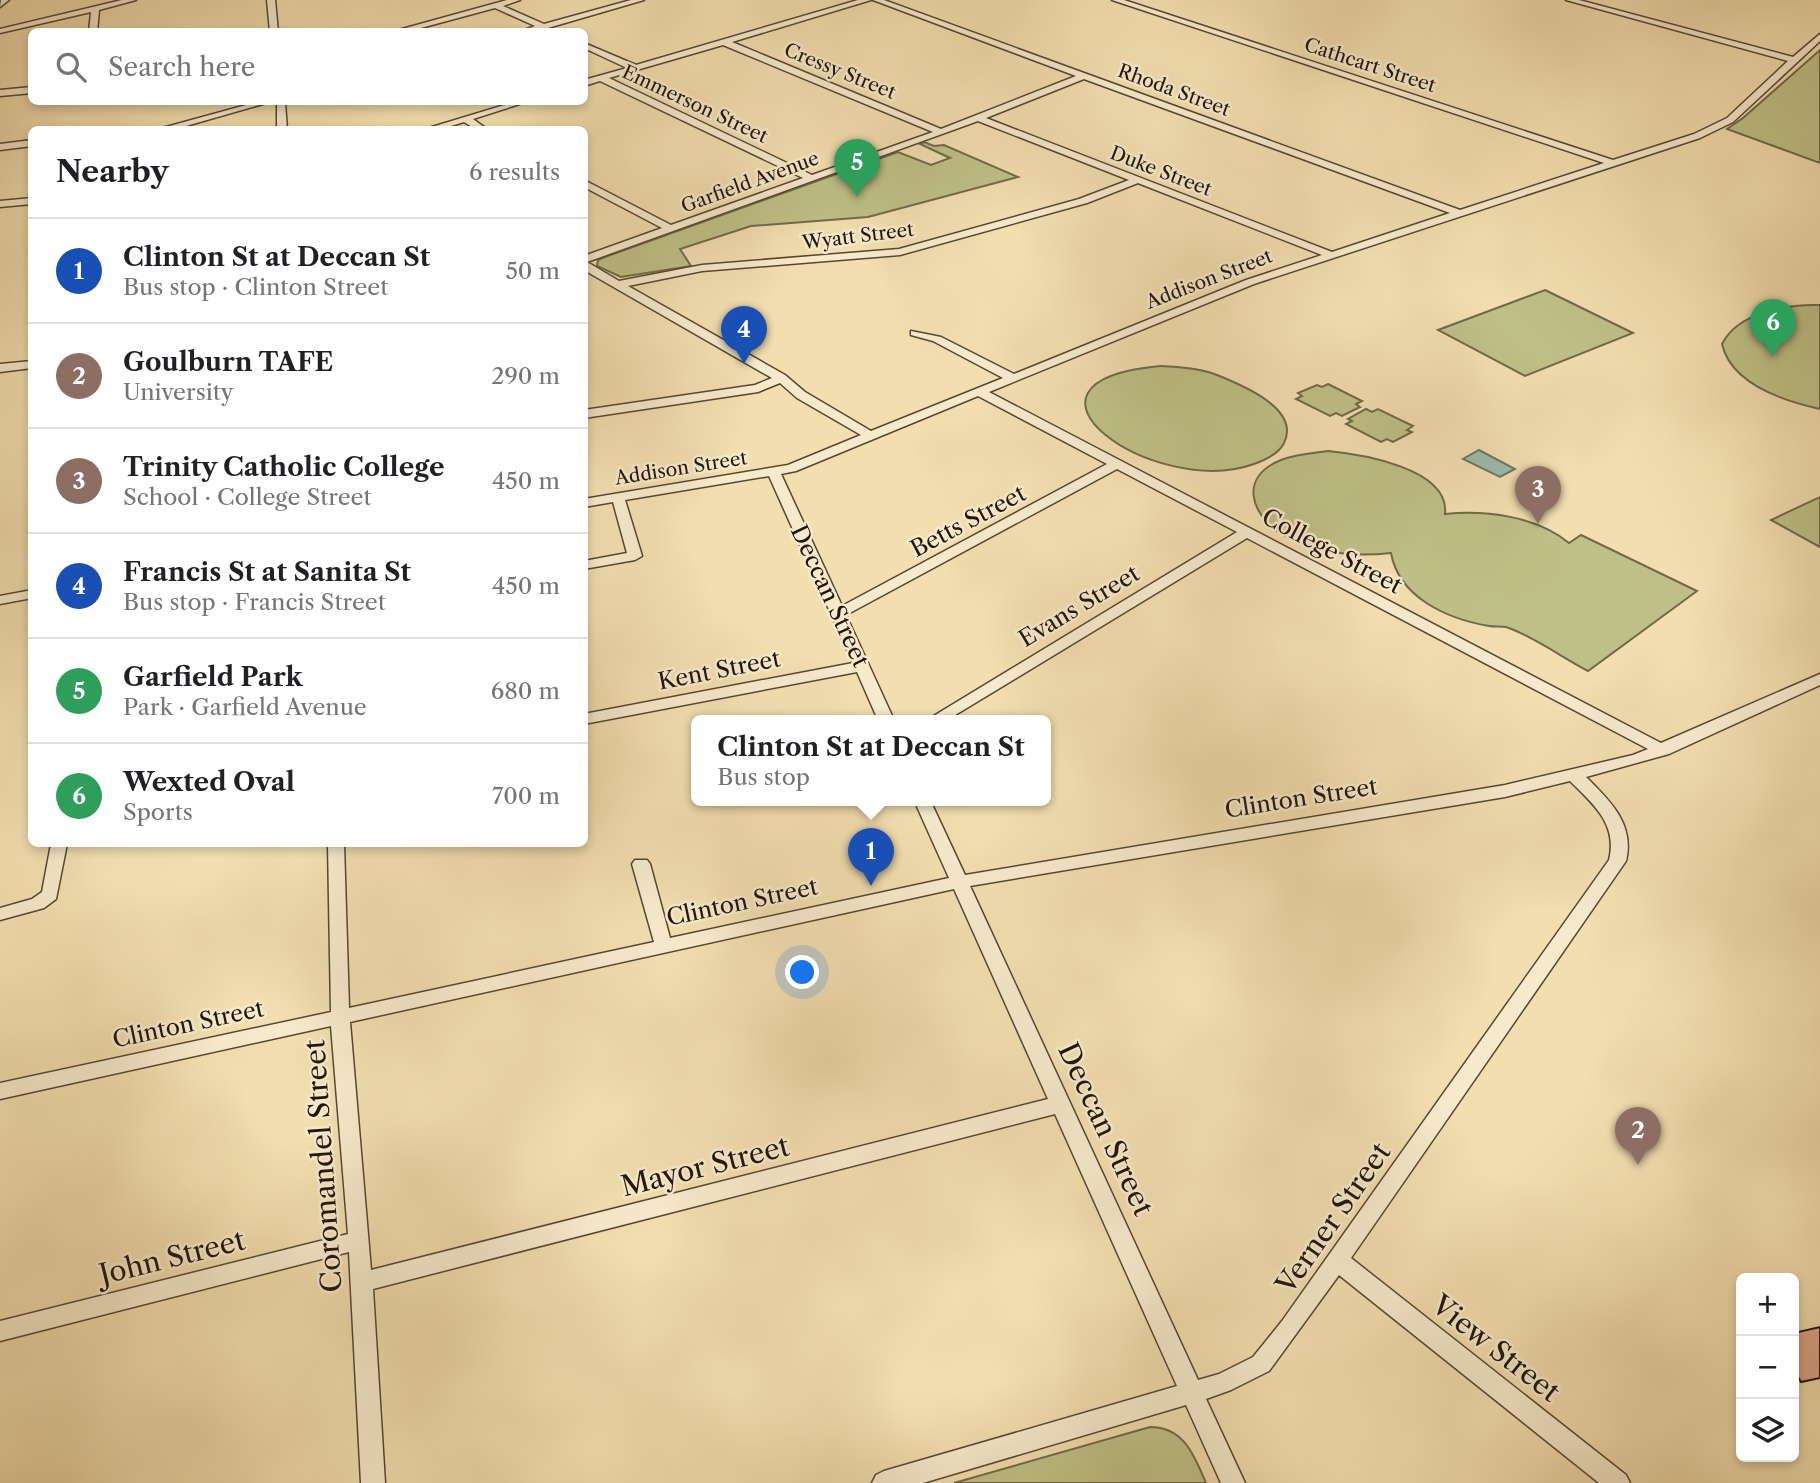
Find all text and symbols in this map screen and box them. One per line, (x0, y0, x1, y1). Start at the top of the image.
search box (28, 28, 588, 105)
street label: Cathcart Street (1301, 33, 1439, 97)
street label: Cressy Street (781, 38, 899, 104)
icon: search (52, 48, 90, 86)
text: Search here (108, 51, 255, 83)
street label: Rhoda Street (1115, 59, 1233, 121)
street label: Emmerson Street (619, 60, 772, 148)
pin: 5 (834, 139, 880, 197)
street label: Duke Street (1107, 141, 1215, 201)
street label: Garfield Avenue (678, 146, 822, 218)
text: Nearby (56, 153, 169, 190)
text: 6 results (469, 158, 560, 186)
street label: Wyatt Street (800, 218, 915, 254)
text: Clinton St at Deccan St (123, 241, 430, 273)
street label: Addison Street (1142, 244, 1276, 314)
text: 1 (74, 257, 84, 285)
text: 50 m (505, 257, 560, 285)
text: Bus stop · Clinton Street (123, 273, 388, 301)
pin: 6 (1750, 299, 1796, 357)
pin: 4 (721, 306, 767, 364)
text: Goulburn TAFE (123, 346, 333, 378)
text: 2 (72, 362, 86, 390)
text: 290 m (491, 362, 560, 390)
text: University (123, 378, 234, 406)
street label: Addison Street (612, 446, 749, 490)
text: Trinity Catholic College (123, 451, 445, 483)
pin: 3 (1515, 466, 1561, 524)
text: 3 (73, 467, 86, 495)
text: 450 m (492, 467, 560, 495)
street label: Betts Street (906, 479, 1030, 563)
text: School · College Street (123, 483, 372, 511)
street label: College Street (1257, 502, 1407, 600)
street label: Deccan Street (785, 521, 875, 671)
text: Francis St at Sanita St (123, 556, 411, 588)
street label: Evans Street (1014, 559, 1144, 653)
text: 4 (72, 572, 86, 600)
text: 450 m (492, 572, 560, 600)
text: Bus stop · Francis Street (123, 588, 386, 616)
street label: Kent Street (655, 644, 783, 696)
text: Garfield Park (123, 661, 303, 693)
text: 5 (73, 677, 85, 705)
text: 680 m (491, 677, 560, 705)
text: Park · Garfield Avenue (123, 693, 367, 721)
popup (691, 715, 1051, 806)
text: Clinton St at Deccan St (717, 731, 1025, 763)
text: Bus stop (717, 763, 810, 791)
text: Wexted Oval (123, 766, 295, 798)
street label: Clinton Street (1223, 772, 1379, 824)
text: 6 (72, 782, 86, 810)
text: 700 m (492, 782, 560, 810)
text: Sports (123, 798, 193, 826)
pin: 1 (848, 828, 894, 886)
street label: Clinton Street (664, 872, 820, 932)
your location (785, 955, 819, 989)
street label: Clinton Street (110, 994, 266, 1054)
street label: Deccan Street (1051, 1037, 1161, 1221)
street label: Coromandel Street (297, 1038, 349, 1294)
pin: 2 (1615, 1107, 1661, 1165)
street label: Mayor Street (617, 1129, 793, 1203)
street label: Verner Street (1268, 1136, 1398, 1301)
street label: John Street (92, 1223, 248, 1292)
map controls (1736, 1273, 1799, 1462)
button: + (1736, 1273, 1799, 1336)
street label: View Street (1424, 1287, 1567, 1409)
button: − (1736, 1336, 1799, 1399)
button: layers (1736, 1399, 1799, 1462)

